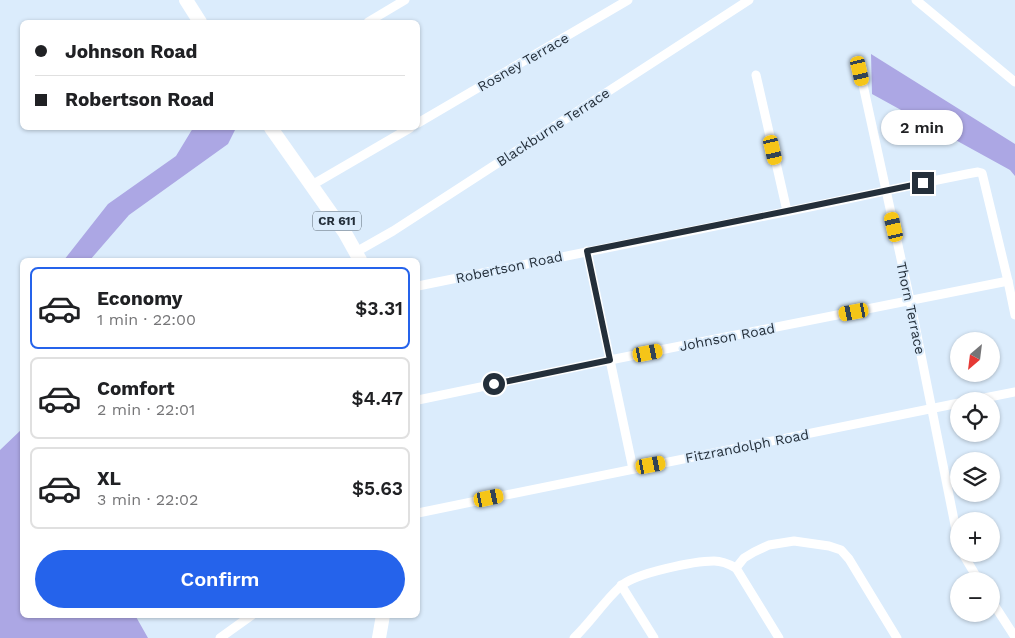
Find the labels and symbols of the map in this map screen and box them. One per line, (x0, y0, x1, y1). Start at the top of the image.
street label: Rosney Terrace (475, 29, 571, 95)
car (849, 55, 870, 87)
street label: Blackburne Terrace (494, 84, 612, 170)
callout: 2 min (882, 110, 964, 146)
car (762, 134, 783, 166)
route end (912, 172, 934, 194)
car (883, 211, 904, 243)
road number: CR 611 (313, 212, 361, 230)
street label: Robertson Road (454, 248, 564, 286)
street label: Thorn Terrace (893, 260, 929, 356)
car (837, 302, 870, 322)
street label: Johnson Road (678, 320, 776, 354)
north arrow (950, 332, 1000, 382)
car (631, 343, 664, 363)
route start (483, 373, 505, 395)
street label: Fitzrandolph Road (684, 426, 810, 466)
car (634, 455, 667, 475)
car (472, 488, 505, 508)

